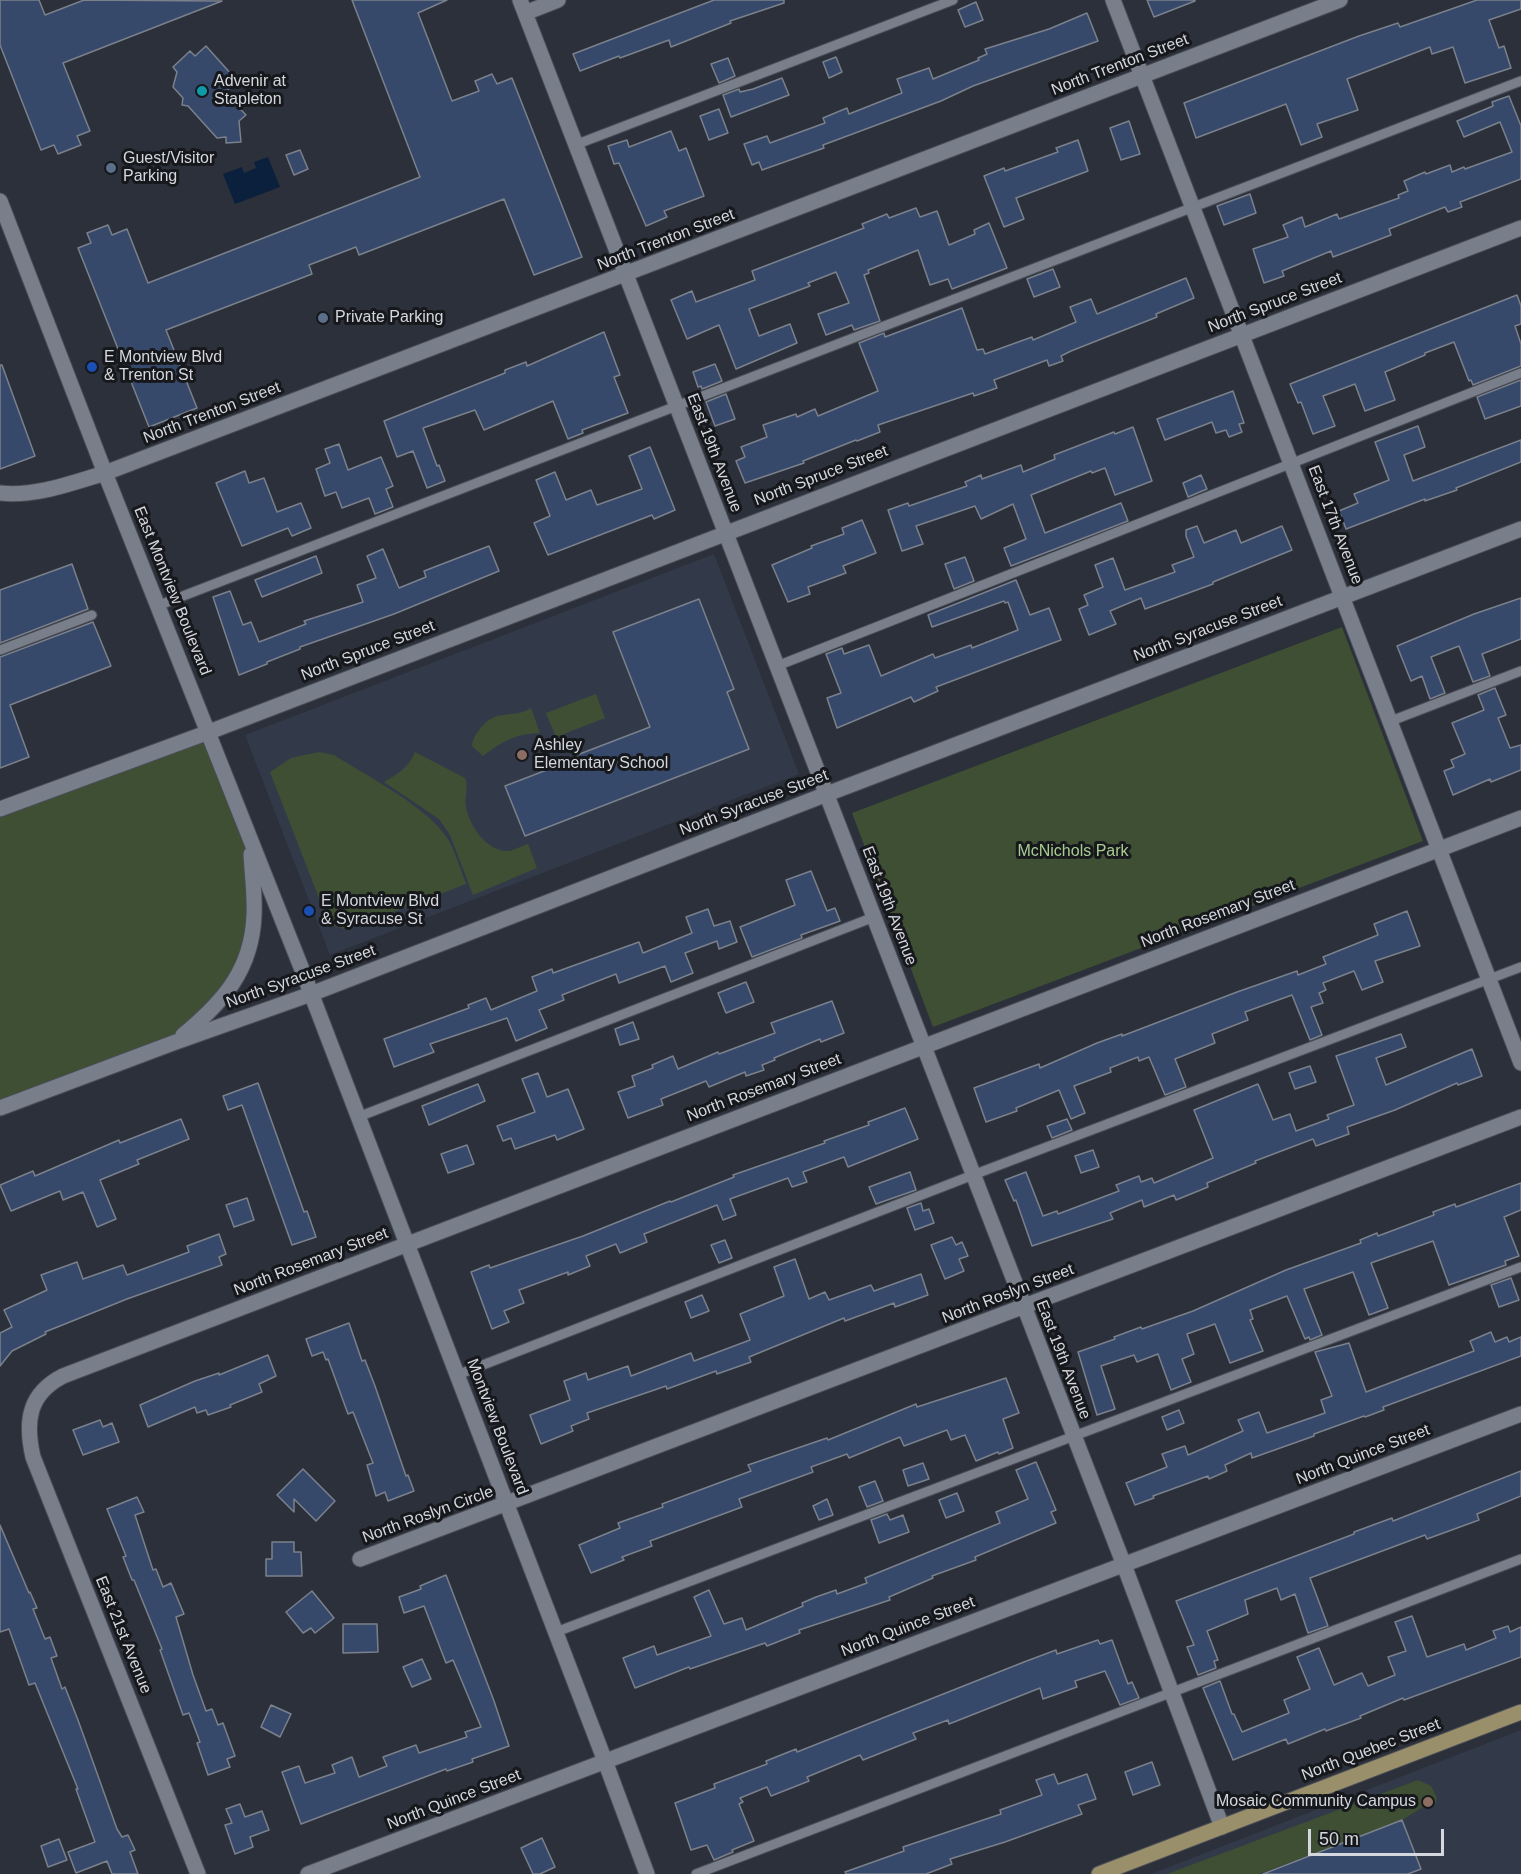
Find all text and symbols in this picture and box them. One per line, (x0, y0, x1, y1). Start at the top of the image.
street label: North Trenton Street (1049, 30, 1191, 100)
place label: Advenir at Stapleton (214, 72, 286, 110)
marker: Advenir at Stapleton (195, 84, 209, 98)
place label: Guest/Visitor Parking (123, 149, 214, 187)
marker: Guest/Visitor Parking (104, 161, 118, 175)
street label: North Trenton Street (595, 205, 737, 275)
street label: North Spruce Street (1206, 269, 1344, 337)
place label: Private Parking (335, 308, 443, 328)
marker: Private Parking (316, 311, 330, 325)
place label: E Montview Blvd & Trenton St (104, 348, 222, 386)
marker: E Montview Blvd & Trenton St (85, 360, 99, 374)
street label: North Trenton Street (141, 378, 283, 448)
street label: East 19th Avenue (682, 391, 746, 515)
street label: North Spruce Street (752, 442, 890, 510)
street label: East 17th Avenue (1303, 463, 1367, 587)
street label: East Montview Boulevard (129, 504, 215, 678)
street label: North Syracuse Street (1131, 592, 1285, 666)
street label: North Spruce Street (299, 617, 437, 685)
place label: Ashley Elementary School (534, 736, 668, 774)
marker: Ashley Elementary School (515, 748, 529, 762)
street label: North Syracuse Street (677, 766, 831, 840)
park label: McNichols Park (1017, 842, 1129, 862)
street label: East 19th Avenue (857, 844, 921, 968)
street label: North Rosemary Street (1138, 876, 1298, 952)
place label: E Montview Blvd & Syracuse St (321, 892, 439, 930)
marker: E Montview Blvd & Syracuse St (302, 904, 316, 918)
street label: North Syracuse Street (224, 941, 378, 1013)
street label: North Rosemary Street (684, 1050, 844, 1126)
street label: North Rosemary Street (231, 1224, 391, 1300)
street label: North Roslyn Street (939, 1260, 1077, 1328)
street label: East 19th Avenue (1031, 1298, 1095, 1422)
street label: Montview Boulevard (462, 1356, 532, 1498)
street label: North Quince Street (1294, 1421, 1432, 1489)
street label: North Roslyn Circle (360, 1482, 496, 1548)
street label: East 21st Avenue (91, 1573, 155, 1697)
street label: North Quince Street (839, 1593, 977, 1661)
street label: North Quebec Street (1299, 1715, 1443, 1785)
street label: North Quince Street (385, 1766, 523, 1834)
place label: Mosaic Community Campus (1216, 1792, 1416, 1812)
marker: Mosaic Community Campus (1421, 1795, 1435, 1809)
scale bar (1311, 1817, 1448, 1855)
text: 50 m (1319, 1829, 1359, 1849)

